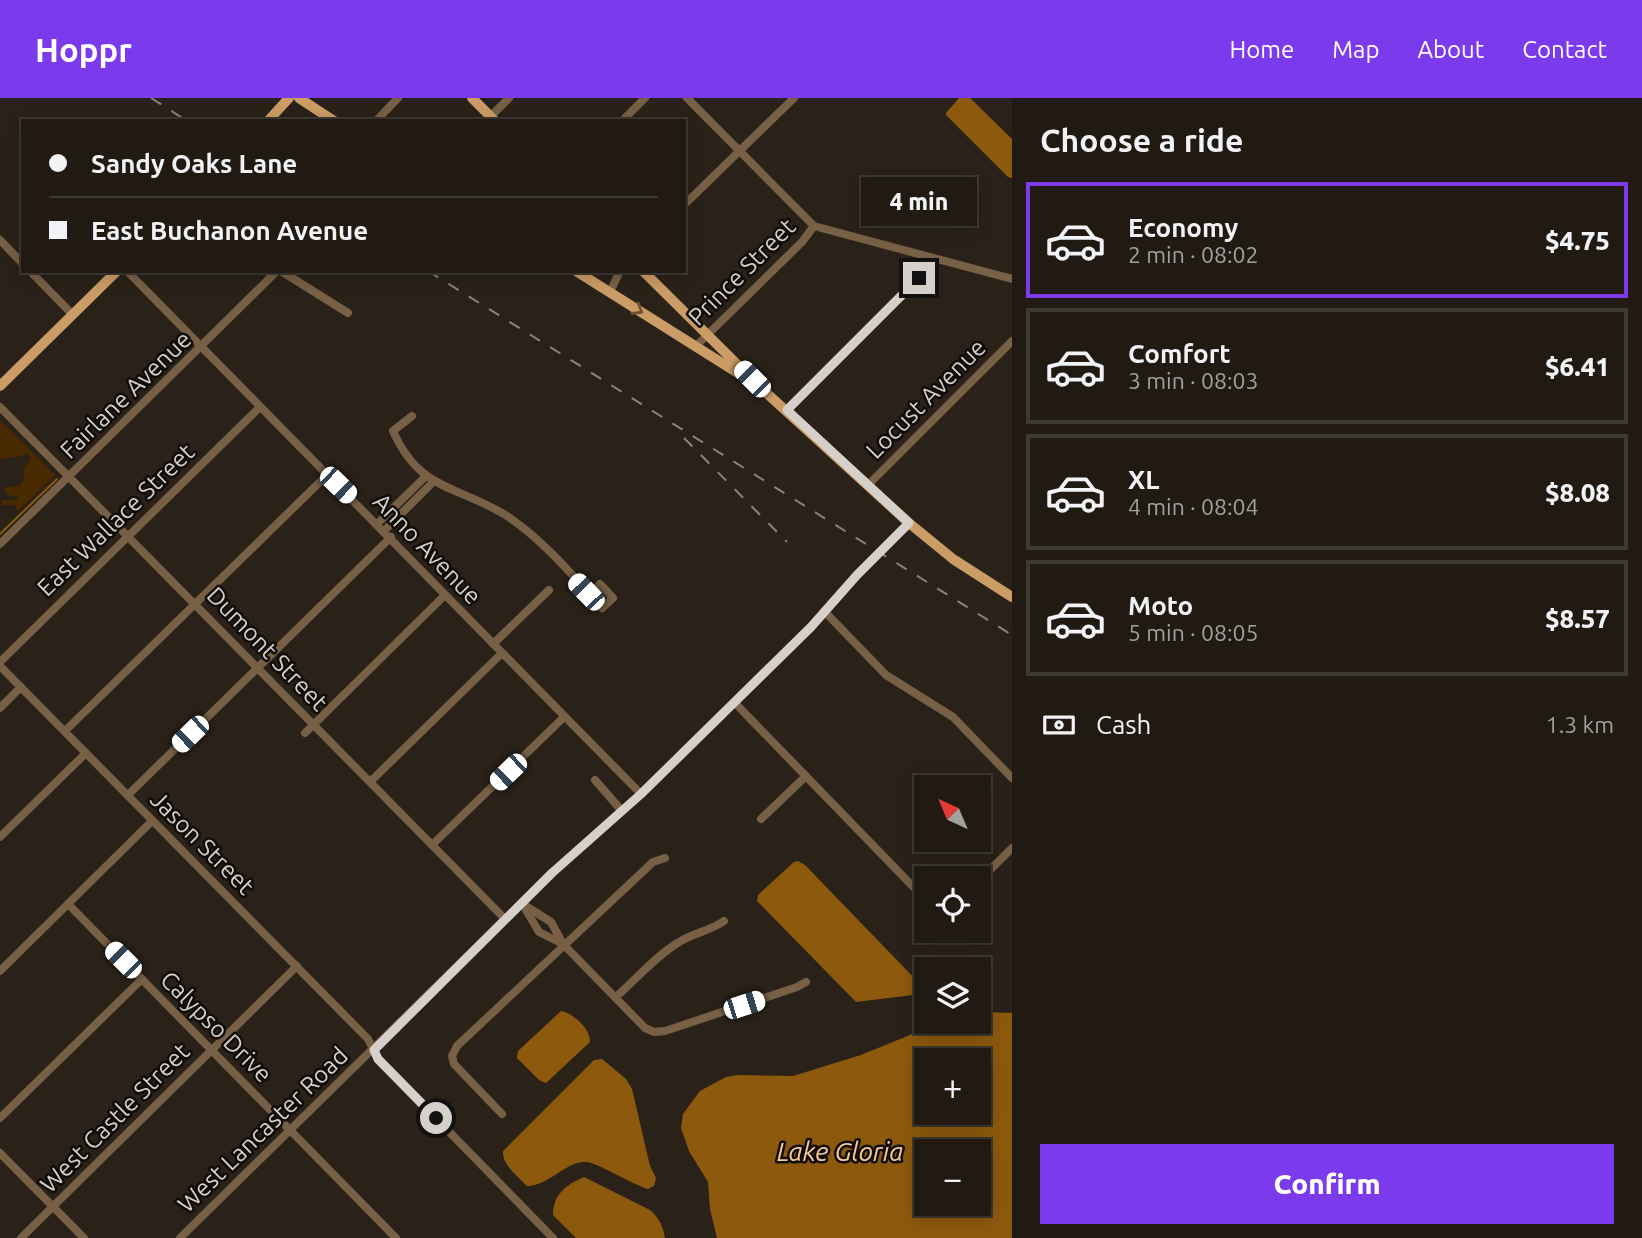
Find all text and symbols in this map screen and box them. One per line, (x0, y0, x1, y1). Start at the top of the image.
text: Hoppr (35, 31, 132, 68)
text: Home (1229, 36, 1294, 63)
text: Map (1332, 36, 1379, 63)
text: About (1417, 36, 1484, 63)
text: Contact (1522, 36, 1607, 63)
text: Choose a ride (1040, 122, 1243, 158)
text: Sandy Oaks Lane (91, 149, 297, 178)
callout: 4 min (861, 176, 977, 226)
text: 4 min (890, 189, 948, 214)
icon: car (1044, 209, 1107, 272)
street label: Prince Street (683, 212, 801, 331)
text: Economy (1128, 213, 1238, 242)
text: East Buchanon Avenue (91, 216, 368, 245)
text: $4.75 (1545, 226, 1610, 255)
text: 2 min · 08:02 (1128, 242, 1259, 267)
route end (903, 262, 935, 294)
one-way arrow (631, 301, 644, 314)
street label: Fairlane Avenue (55, 326, 197, 464)
street label: Locust Avenue (860, 333, 991, 464)
icon: car (1044, 335, 1107, 398)
text: Comfort (1128, 339, 1231, 368)
text: $6.41 (1545, 352, 1610, 381)
car (730, 357, 775, 401)
text: 3 min · 08:03 (1128, 368, 1259, 393)
street label: East Wallace Street (32, 438, 200, 601)
icon: car (1044, 461, 1107, 524)
car (316, 463, 361, 507)
text: XL (1128, 465, 1159, 494)
text: $8.08 (1545, 478, 1610, 507)
street label: Anno Avenue (368, 488, 487, 610)
text: 4 min · 08:04 (1128, 494, 1259, 519)
car (564, 570, 609, 614)
street label: Dumont Street (202, 581, 333, 716)
icon: car (1044, 587, 1107, 650)
text: Moto (1128, 591, 1193, 620)
text: $8.57 (1545, 604, 1610, 633)
text: 5 min · 08:05 (1128, 620, 1259, 645)
icon: cash (1040, 706, 1078, 744)
text: Cash (1096, 710, 1151, 739)
car (168, 712, 213, 756)
text: 1.3 km (1546, 712, 1614, 737)
car (486, 750, 531, 794)
north arrow (914, 775, 990, 852)
map controls (914, 775, 991, 1216)
street label: Jason Street (145, 785, 260, 900)
button: locate (914, 866, 991, 943)
car (101, 938, 146, 982)
button: layers (914, 957, 991, 1034)
street label: Calypso Drive (155, 966, 277, 1088)
car (721, 989, 768, 1021)
street label: West Castle Street (35, 1037, 195, 1198)
street label: West Lancaster Road (172, 1042, 353, 1218)
button: + (914, 1048, 991, 1125)
route start (420, 1102, 452, 1134)
water label: Lake Gloria (777, 1137, 903, 1166)
button: − (914, 1139, 991, 1216)
button: Confirm (1040, 1144, 1614, 1224)

